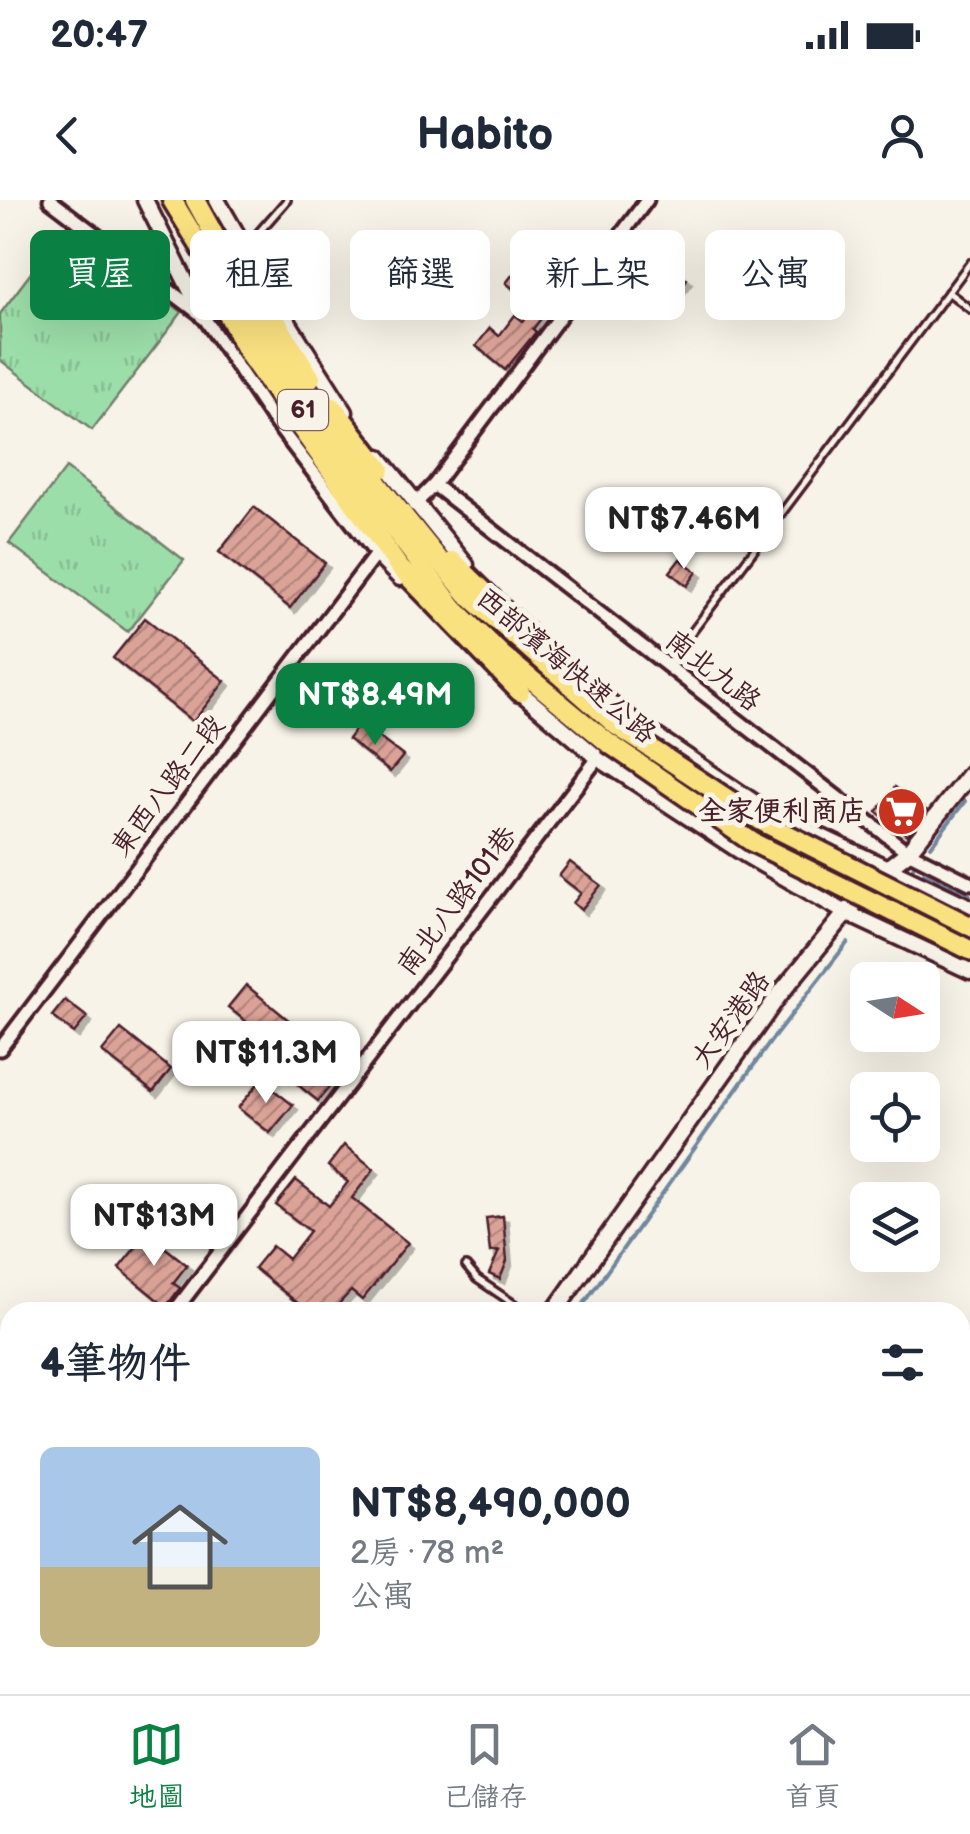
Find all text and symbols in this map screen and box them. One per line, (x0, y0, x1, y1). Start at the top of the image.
text: 20:47 (50, 13, 148, 58)
icon: back (40, 108, 95, 163)
text: Habito (417, 108, 553, 163)
icon: person (875, 108, 930, 163)
chip: 買屋 (30, 230, 170, 320)
chip: 租屋 (190, 230, 330, 320)
chip: 篩選 (350, 230, 490, 320)
chip: 新上架 (510, 230, 685, 320)
chip: 公寓 (705, 230, 845, 320)
road number: 61 (278, 390, 328, 430)
pin: NT$7.46M (581, 487, 787, 572)
text: NT$7.46M (607, 500, 761, 539)
street label: 西部濱海快速公路 (470, 581, 662, 751)
street label: 南北九路 (659, 624, 767, 718)
pin: NT$8.49M (272, 663, 478, 748)
text: NT$8.49M (298, 676, 452, 715)
street label: 東西八路二段 (104, 709, 232, 863)
supermarket icon: 全家便利商店 (875, 785, 927, 837)
place label: 全家便利商店 (698, 795, 866, 828)
street label: 南北八路101巷 (390, 819, 524, 982)
north arrow (850, 962, 940, 1052)
map controls (850, 962, 940, 1272)
street label: 大安港路 (685, 965, 777, 1075)
pin: NT$11.3M (163, 1021, 369, 1106)
text: NT$11.3M (194, 1034, 338, 1073)
button: locate (850, 1072, 940, 1162)
button: layers (850, 1182, 940, 1272)
pin: NT$13M (73, 1184, 235, 1269)
text: NT$13M (92, 1197, 216, 1236)
icon: filters (875, 1335, 930, 1390)
text: 4筆物件 (40, 1339, 191, 1390)
text: NT$8,490,000 (350, 1479, 631, 1530)
icon: home (120, 1487, 240, 1607)
text: 2房 · 78 m² (350, 1534, 504, 1573)
text: 公寓 (350, 1577, 414, 1616)
tab: 地圖 (129, 1717, 185, 1814)
tab: 已儲存 (443, 1717, 527, 1814)
tab: 首頁 (785, 1717, 841, 1814)

